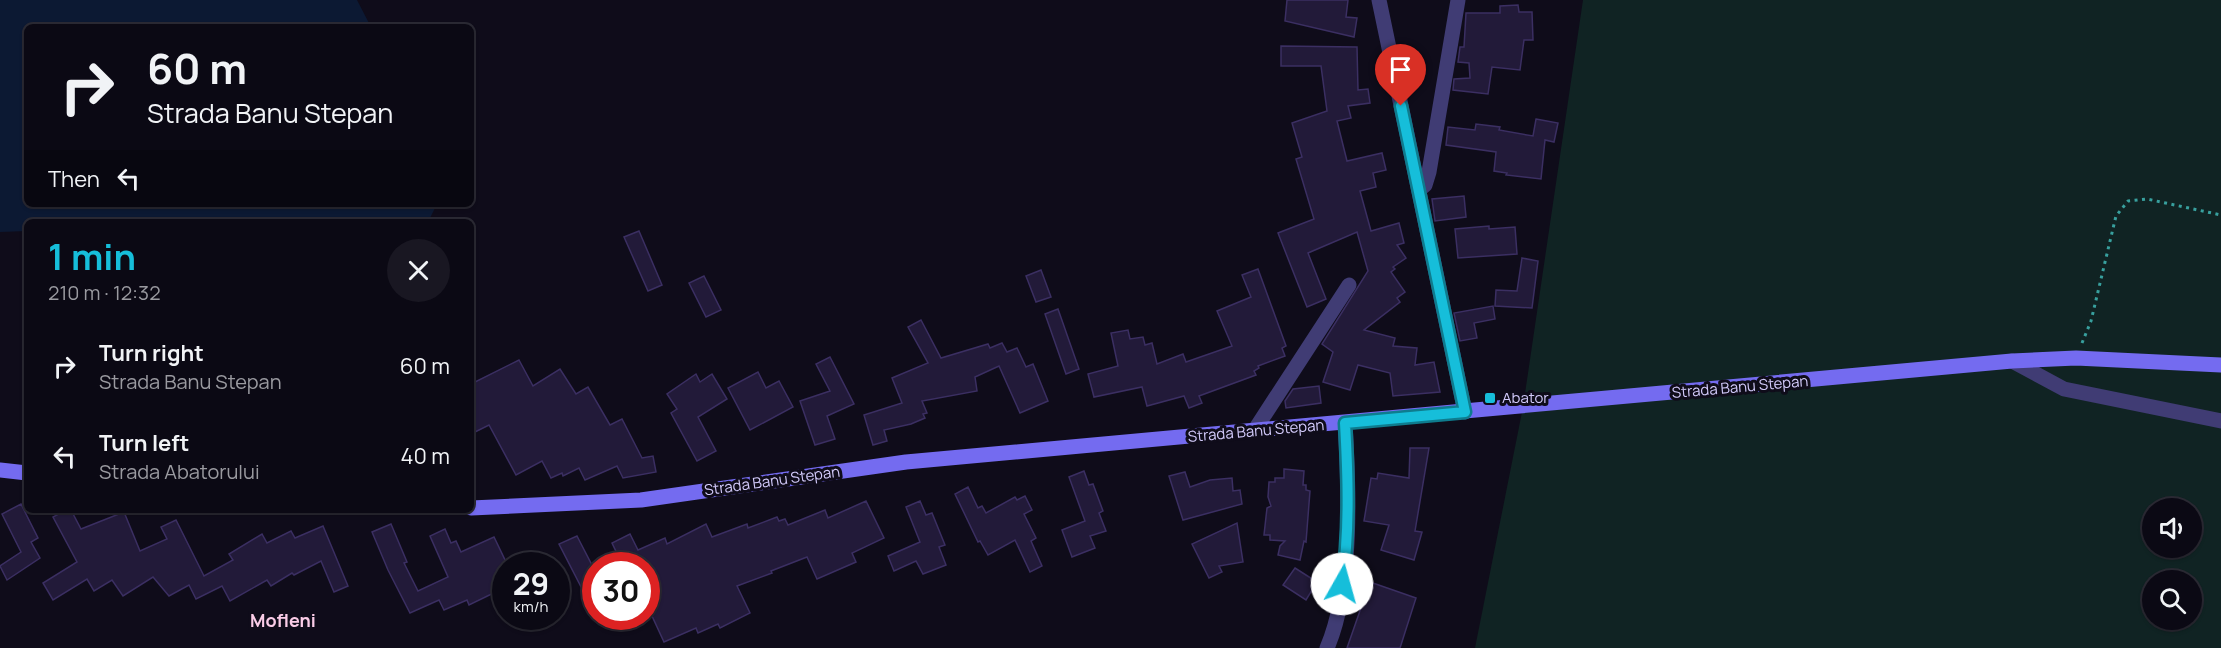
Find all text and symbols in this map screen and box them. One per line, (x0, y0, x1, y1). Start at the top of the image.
text: 60 m (147, 39, 247, 97)
pin (1375, 44, 1426, 106)
icon: right (48, 48, 126, 126)
icon: arrive (1384, 53, 1417, 86)
text: Strada Banu Stepan (147, 94, 393, 131)
icon: left (112, 162, 145, 195)
text: Then (48, 164, 100, 194)
text: 1 min (48, 232, 136, 281)
button: close (387, 239, 450, 302)
text: 210 m · 12:32 (48, 279, 161, 306)
text: Turn right (99, 338, 204, 368)
icon: right (48, 350, 81, 383)
text: 60 m (400, 351, 450, 381)
text: Strada Banu Stepan (99, 368, 282, 395)
street label: Strada Banu Stepan (1671, 370, 1809, 403)
place label: Abator (1502, 387, 1549, 408)
marker: Abator (1483, 391, 1497, 405)
street label: Strada Banu Stepan (1187, 414, 1325, 447)
text: Turn left (99, 428, 189, 458)
icon: left (48, 440, 81, 473)
text: 40 m (401, 441, 450, 471)
text: Strada Abatorului (99, 458, 260, 485)
street label: Strada Banu Stepan (703, 461, 841, 500)
map controls (2142, 498, 2202, 630)
button: sound (2142, 498, 2202, 558)
speed limit sign: 30 (582, 552, 660, 630)
position arrow (1310, 552, 1374, 616)
text: 29 (513, 563, 549, 604)
button: search (2142, 570, 2202, 630)
text: km/h (514, 596, 548, 617)
district label: Mofleni (250, 608, 316, 632)

